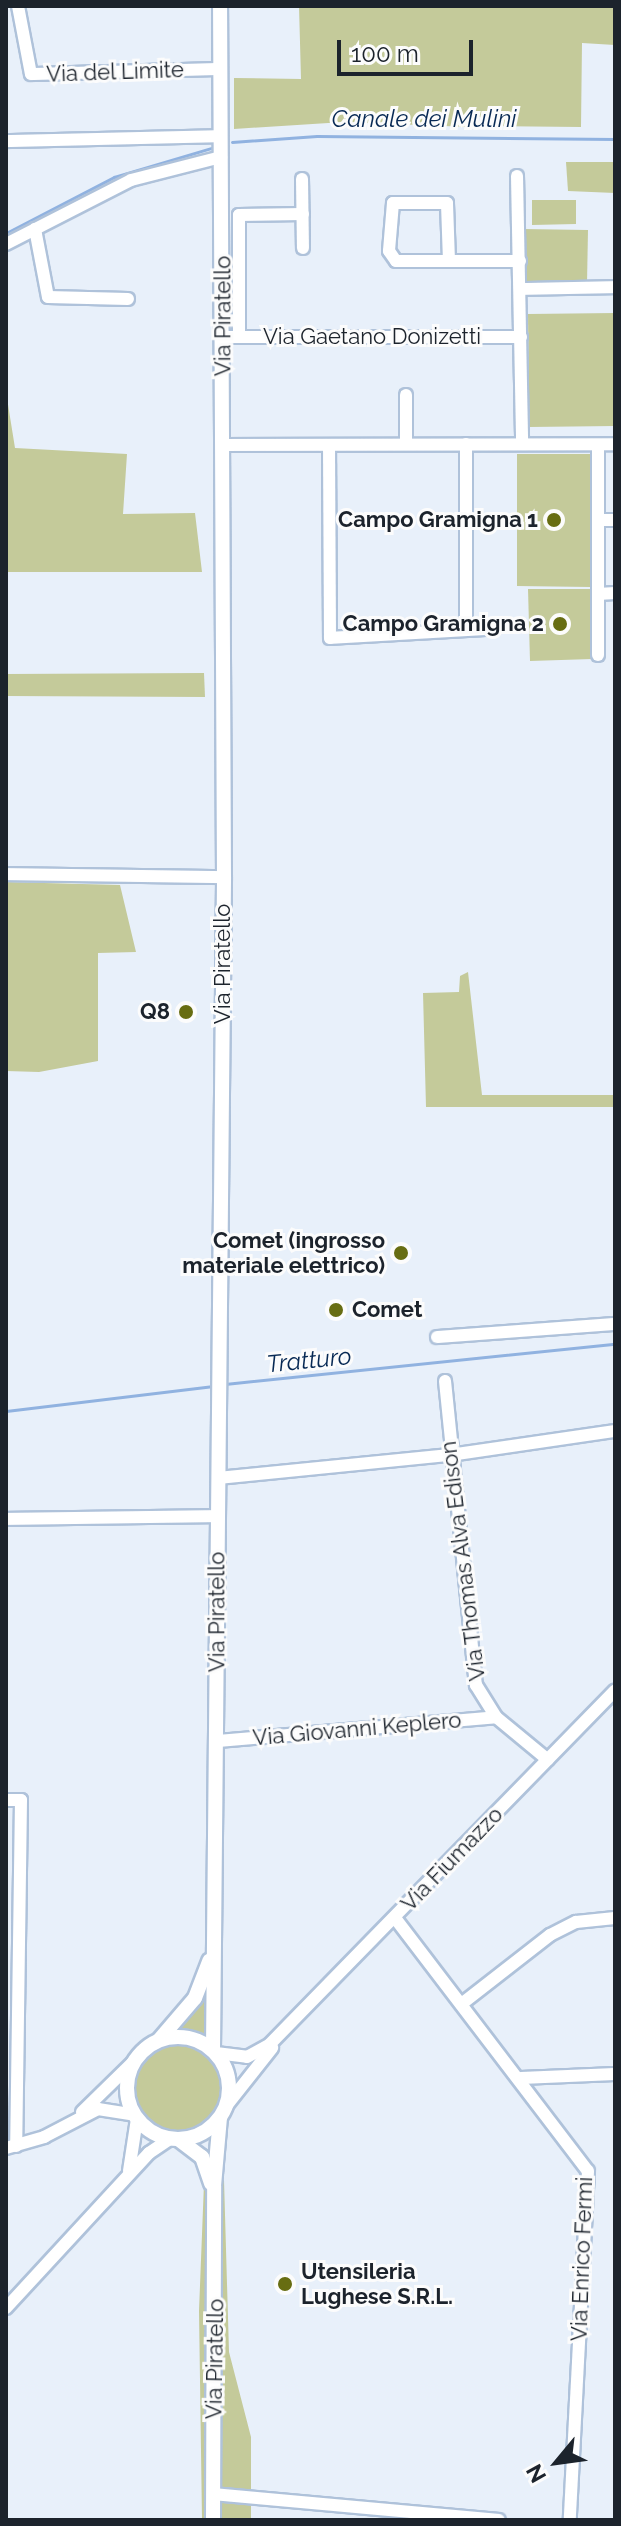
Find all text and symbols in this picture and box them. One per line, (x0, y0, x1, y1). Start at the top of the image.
scale bar (341, 24, 477, 74)
text: 100 m (351, 39, 419, 68)
street label: Via del Limite (45, 56, 185, 88)
water label: Canale dei Mulini (332, 105, 516, 133)
street label: Via Piratello (210, 256, 236, 376)
street label: Via Gaetano Donizetti (263, 324, 481, 350)
place label: Campo Gramigna 1 (338, 507, 538, 533)
marker: Campo Gramigna 1 (545, 511, 563, 529)
place label: Campo Gramigna 2 (343, 611, 544, 637)
marker: Campo Gramigna 2 (551, 615, 569, 633)
street label: Via Piratello (210, 904, 236, 1024)
place label: Q8 (140, 999, 170, 1025)
marker: Q8 (177, 1003, 195, 1021)
place label: Comet (ingrosso materiale elettrico) (182, 1227, 385, 1278)
marker: Comet (ingrosso materiale elettrico) (392, 1244, 410, 1262)
place label: Comet (352, 1297, 422, 1323)
marker: Comet (327, 1301, 345, 1319)
water label: Tratturo (265, 1341, 353, 1379)
street label: Via Thomas Alva Edison (435, 1439, 491, 1683)
street label: Via Piratello (204, 1552, 230, 1672)
street label: Via Giovanni Keplero (252, 1707, 462, 1751)
street label: Via Fiumazzo (396, 1801, 508, 1917)
street label: Via Enrico Fermi (566, 2176, 598, 2342)
place label: Utensileria Lughese S.R.L. (301, 2258, 453, 2310)
marker: Utensileria Lughese S.R.L. (276, 2275, 294, 2293)
street label: Via Piratello (201, 2299, 229, 2419)
north arrow (517, 2422, 597, 2502)
text: N (521, 2460, 551, 2487)

